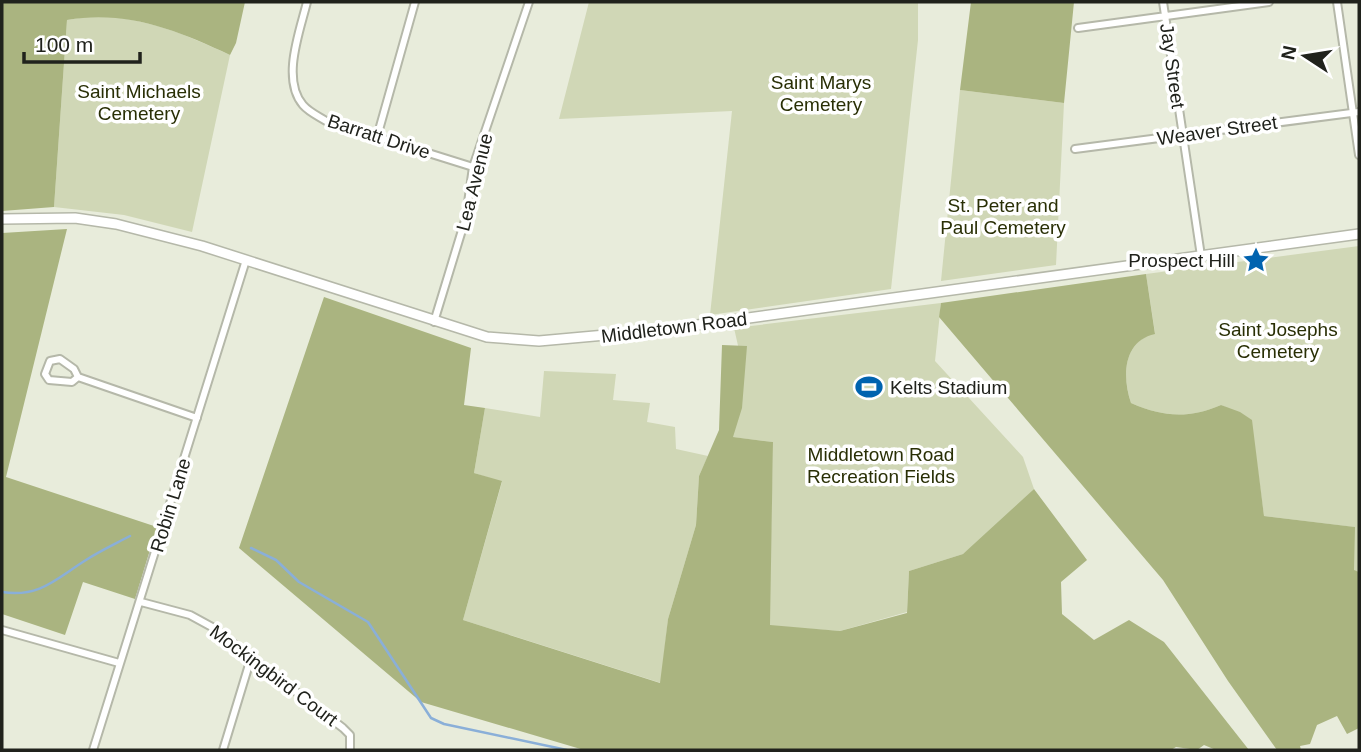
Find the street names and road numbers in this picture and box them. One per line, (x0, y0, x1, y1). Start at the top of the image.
street label: Jay Street (1156, 22, 1189, 111)
street label: Barratt Drive (325, 110, 433, 163)
street label: Weaver Street (1156, 112, 1279, 149)
street label: Lea Avenue (452, 131, 497, 233)
street label: Middletown Road (600, 308, 748, 347)
street label: Robin Lane (146, 456, 195, 555)
street label: Mockingbird Court (206, 621, 342, 731)

